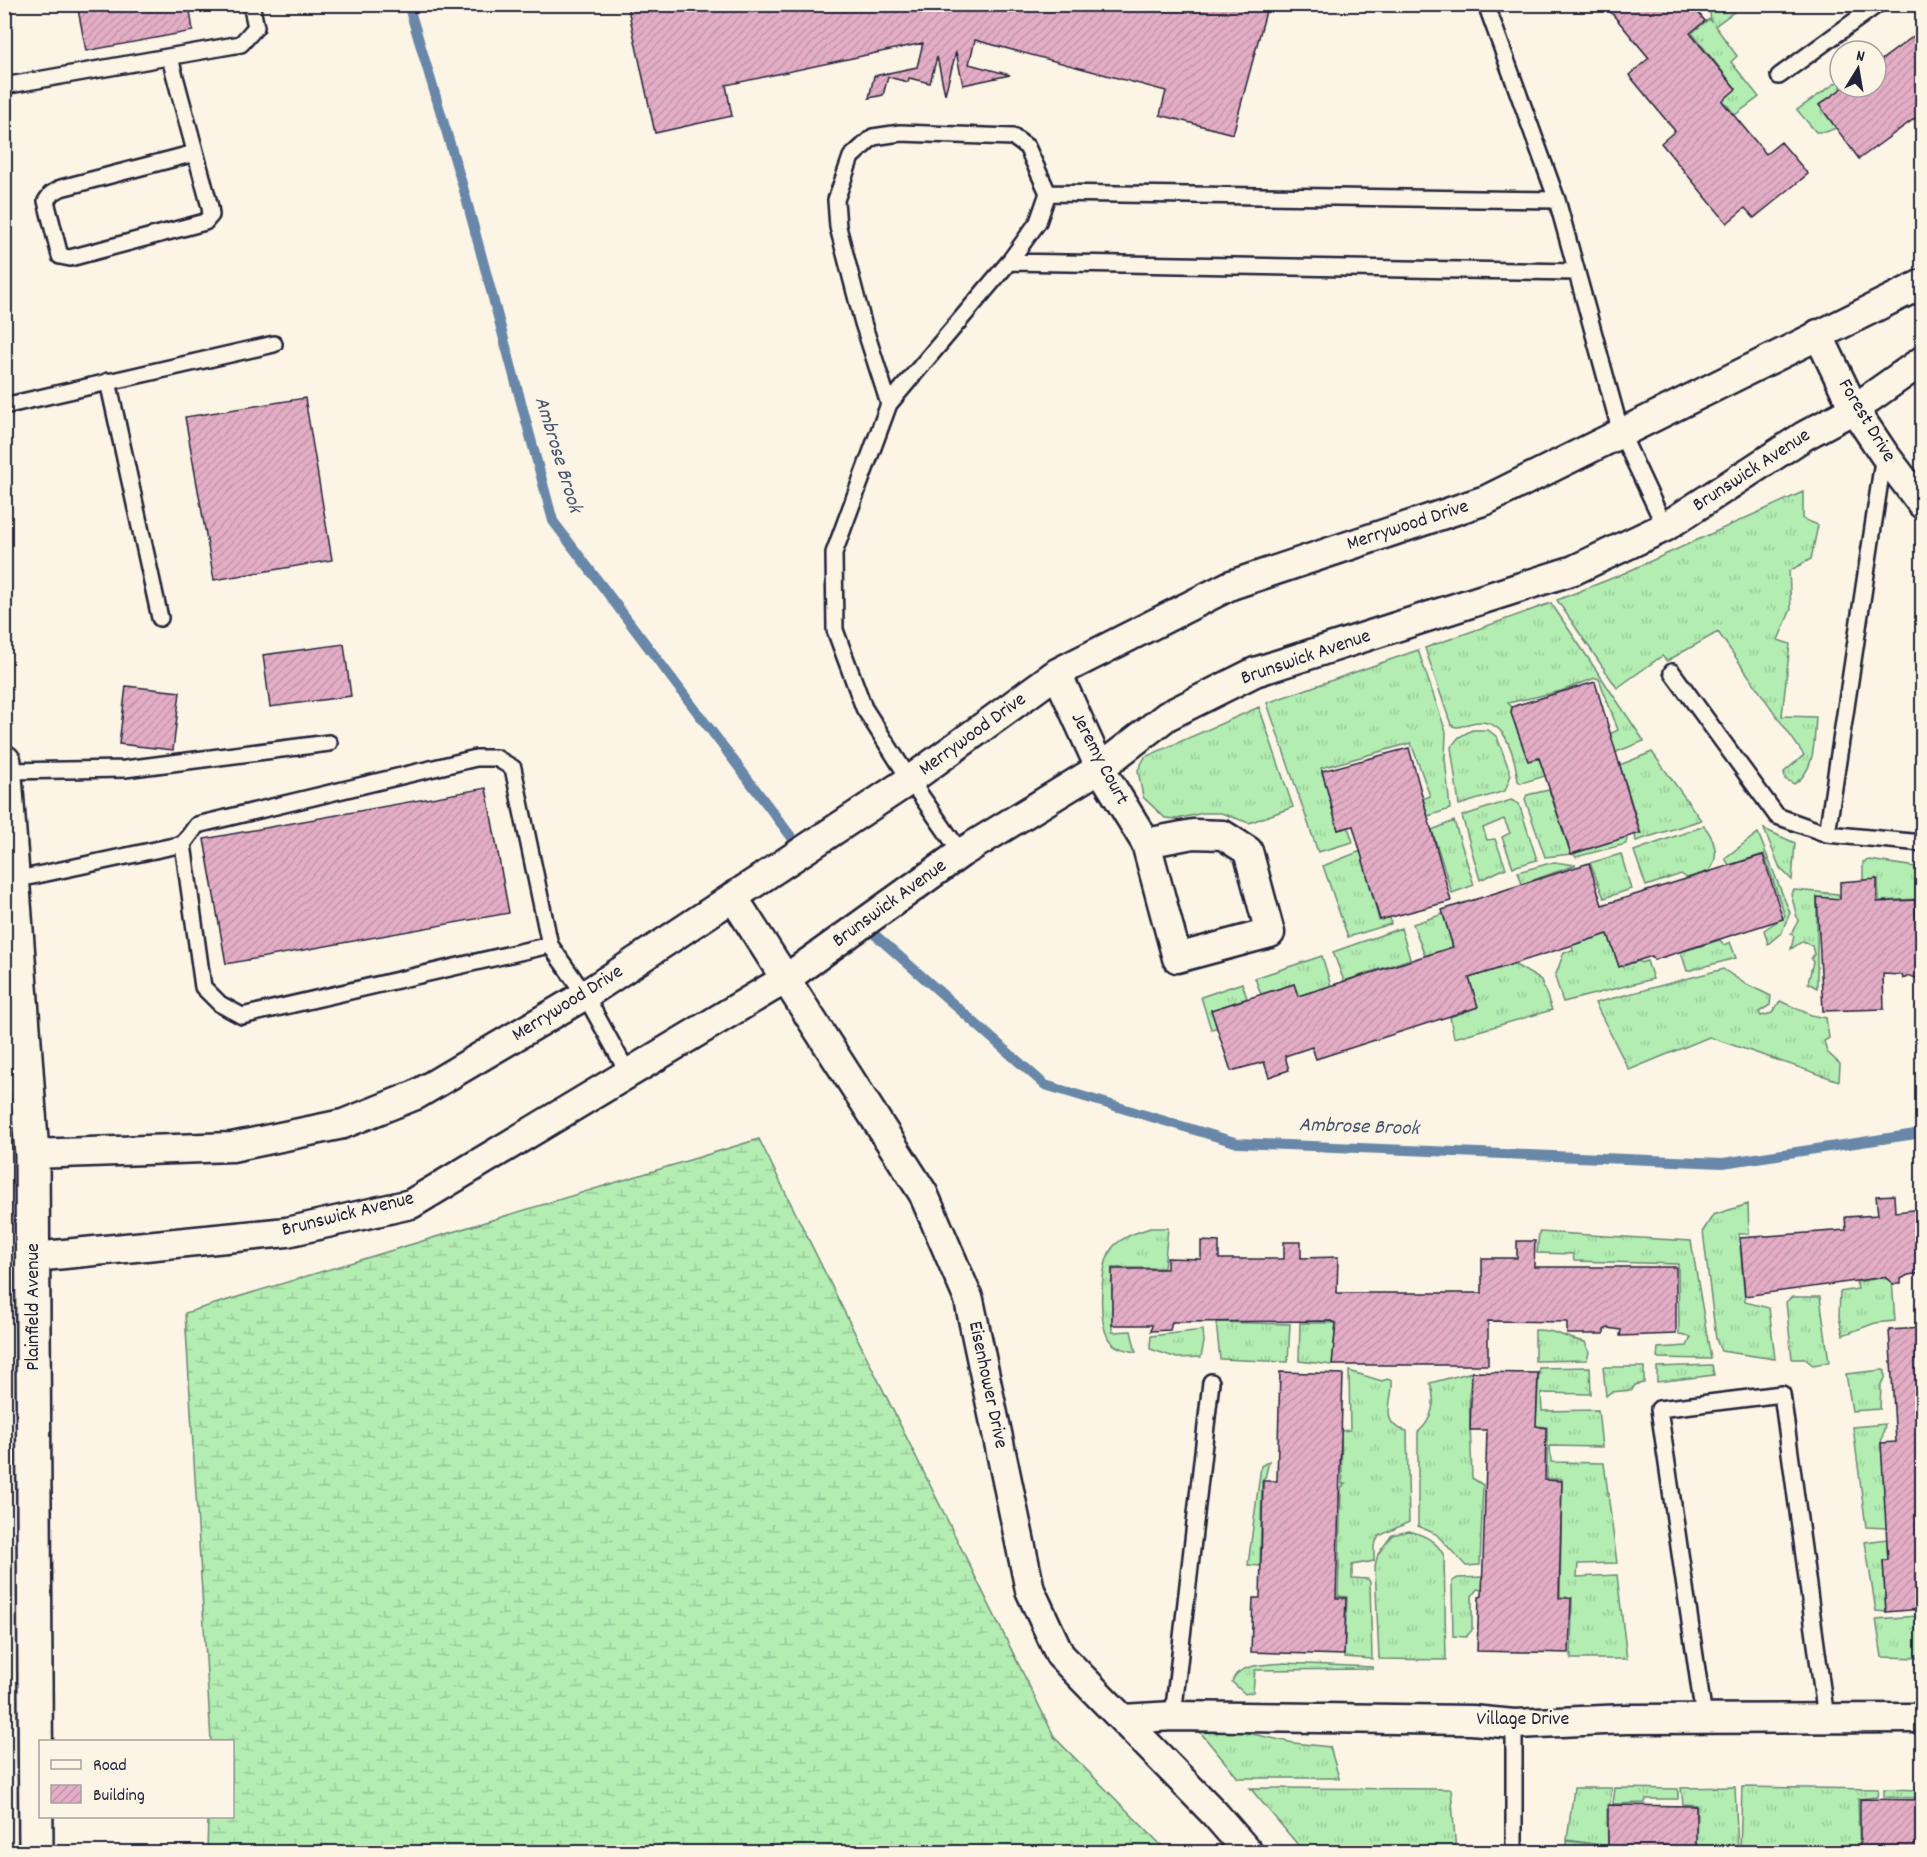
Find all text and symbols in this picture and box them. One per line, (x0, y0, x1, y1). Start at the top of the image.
north arrow (1828, 39, 1888, 99)
text: N (1854, 45, 1867, 69)
street label: Forest Drive (1830, 374, 1902, 468)
water label: Ambrose Brook (525, 393, 590, 519)
street label: Brunswick Avenue (1688, 422, 1817, 520)
street label: Merrywood Drive (1343, 493, 1473, 559)
street label: Brunswick Avenue (1237, 623, 1375, 693)
street label: Merrywood Drive (914, 686, 1033, 784)
street label: Jeremy Court (1063, 708, 1135, 810)
street label: Brunswick Avenue (827, 853, 953, 955)
street label: Merrywood Drive (507, 958, 629, 1049)
water label: Ambrose Brook (1298, 1111, 1422, 1145)
street label: Brunswick Avenue (279, 1185, 417, 1245)
street label: Plainfield Avenue (20, 1243, 48, 1371)
street label: Eisenhower Drive (960, 1319, 1014, 1451)
street label: Village Drive (1477, 1706, 1570, 1734)
legend (39, 1740, 234, 1818)
text: Road (93, 1754, 127, 1779)
text: Building (93, 1784, 145, 1809)

